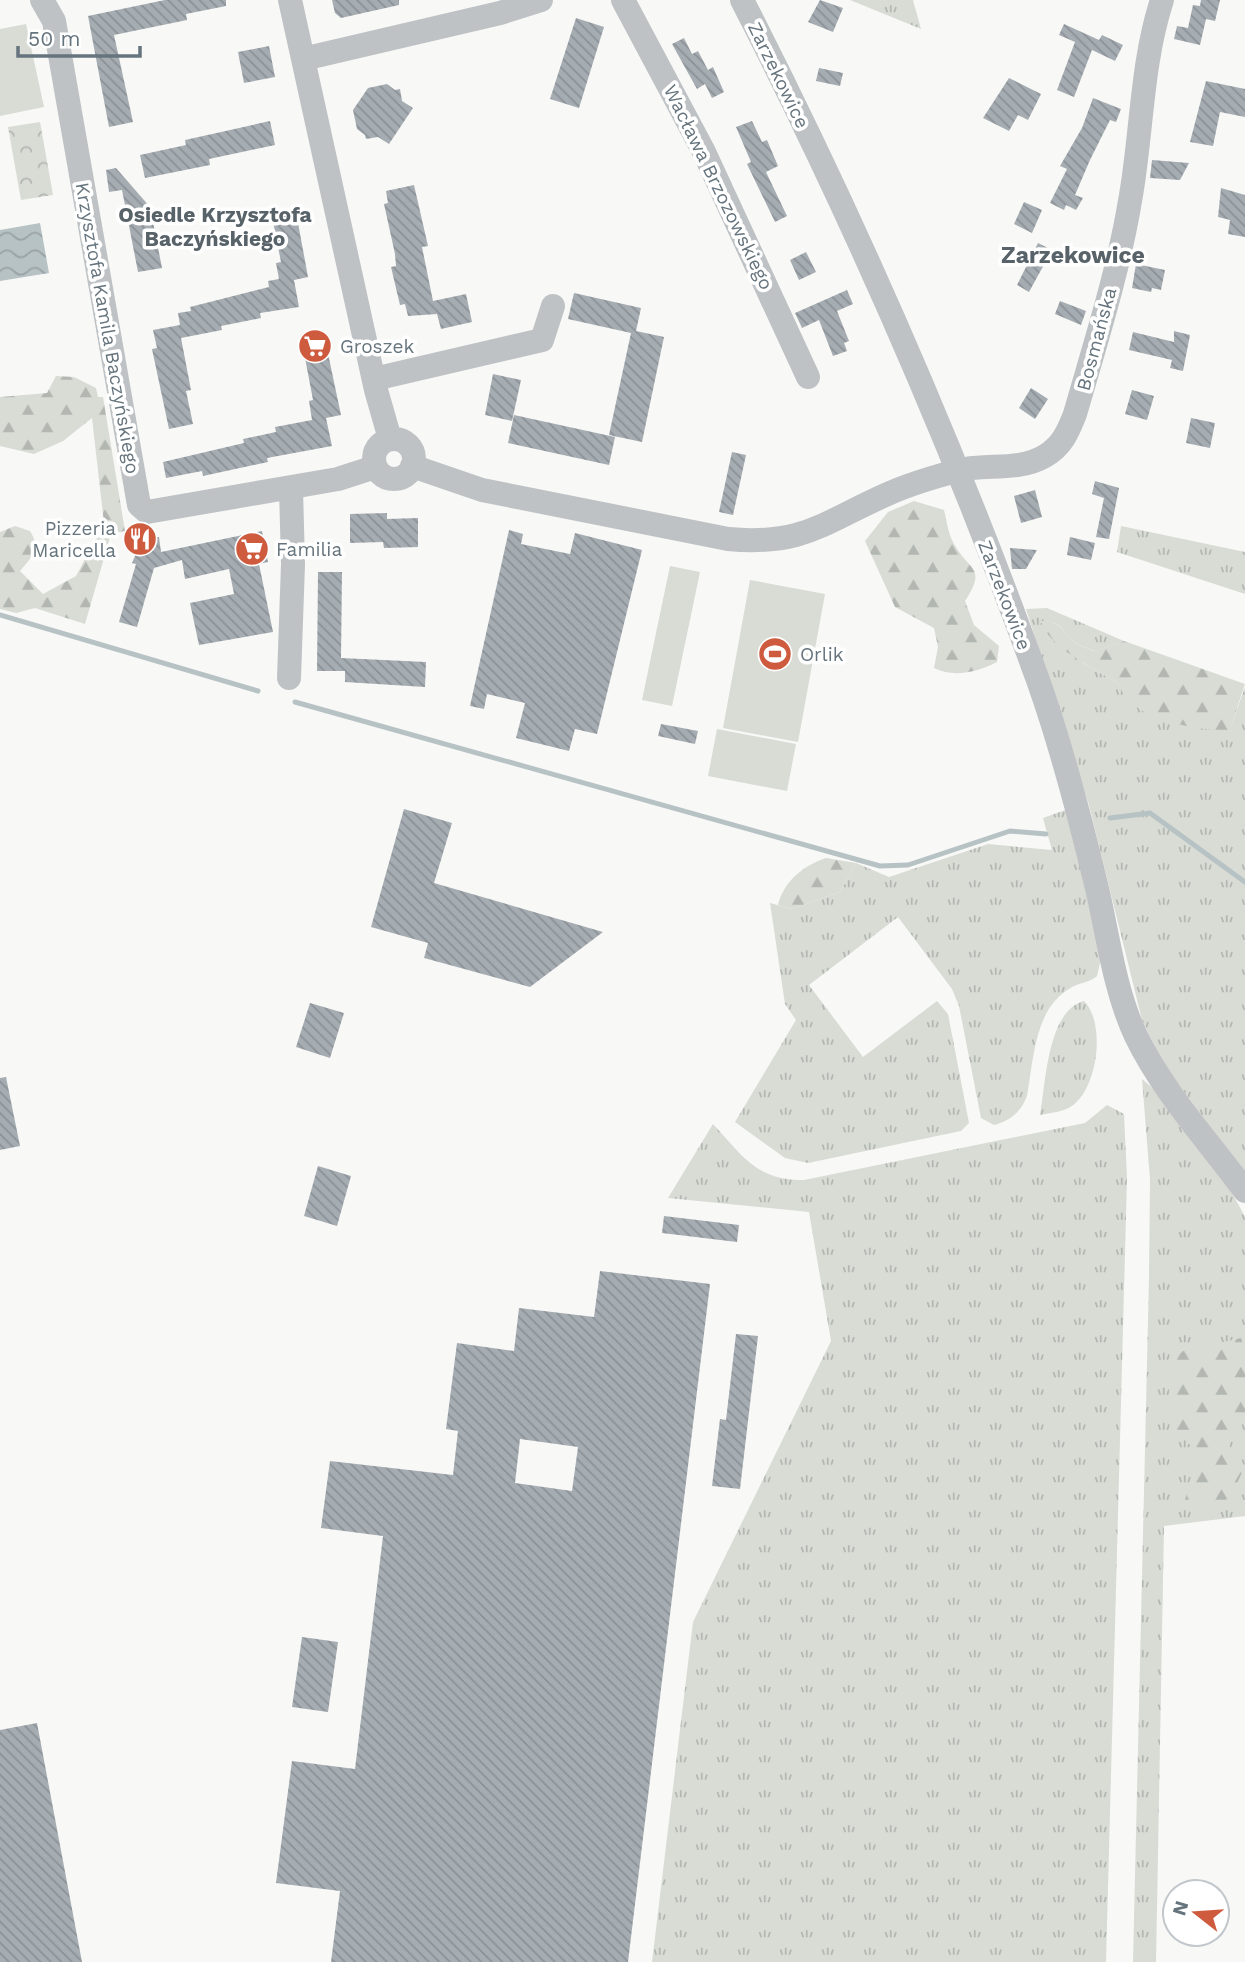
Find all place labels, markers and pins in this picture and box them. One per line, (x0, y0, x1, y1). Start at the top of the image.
supermarket icon: Groszek (296, 327, 334, 365)
place label: Groszek (340, 335, 415, 358)
place label: Pizzeria Maricella (32, 517, 116, 562)
restaurant icon: Pizzeria Maricella (121, 520, 159, 558)
supermarket icon: Familia (233, 530, 271, 568)
place label: Familia (276, 538, 342, 561)
sports icon: Orlik (756, 635, 794, 673)
place label: Orlik (800, 643, 844, 666)

